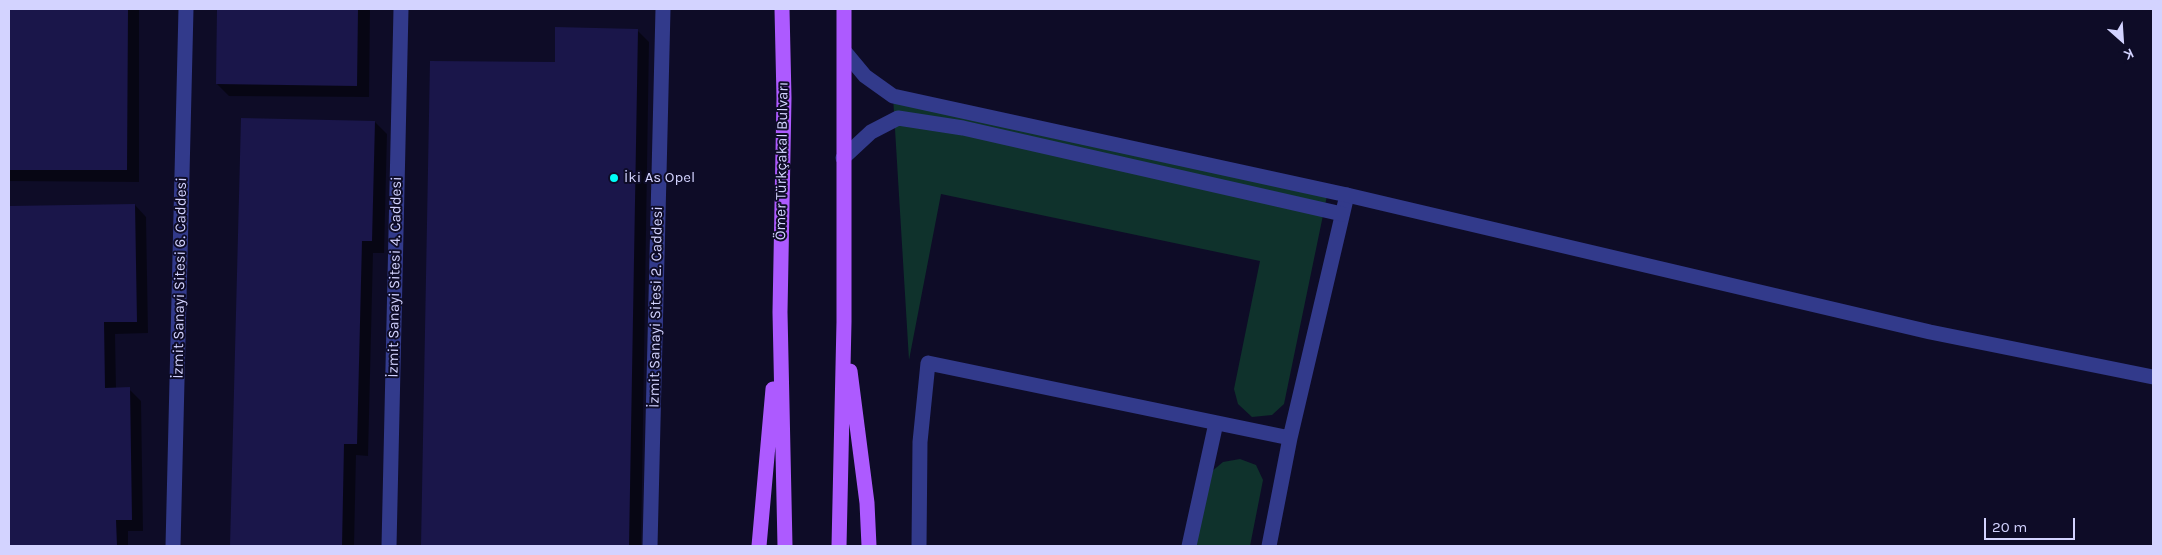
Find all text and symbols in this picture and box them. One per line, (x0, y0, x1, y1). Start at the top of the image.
north arrow (2097, 15, 2147, 65)
text: K (2121, 44, 2137, 64)
street label: Ömer Türkçakal Bulvarı (772, 82, 792, 240)
place label: İki As Opel (624, 169, 695, 187)
marker: İki As Opel (608, 172, 620, 184)
street label: İzmit Sanayi Sitesi 4. Caddesi (384, 176, 406, 378)
street label: İzmit Sanayi Sitesi 6. Caddesi (169, 177, 191, 379)
street label: İzmit Sanayi Sitesi 2. Caddesi (645, 206, 667, 408)
scale bar (1987, 508, 2078, 540)
text: 20 m (1992, 518, 2027, 536)

